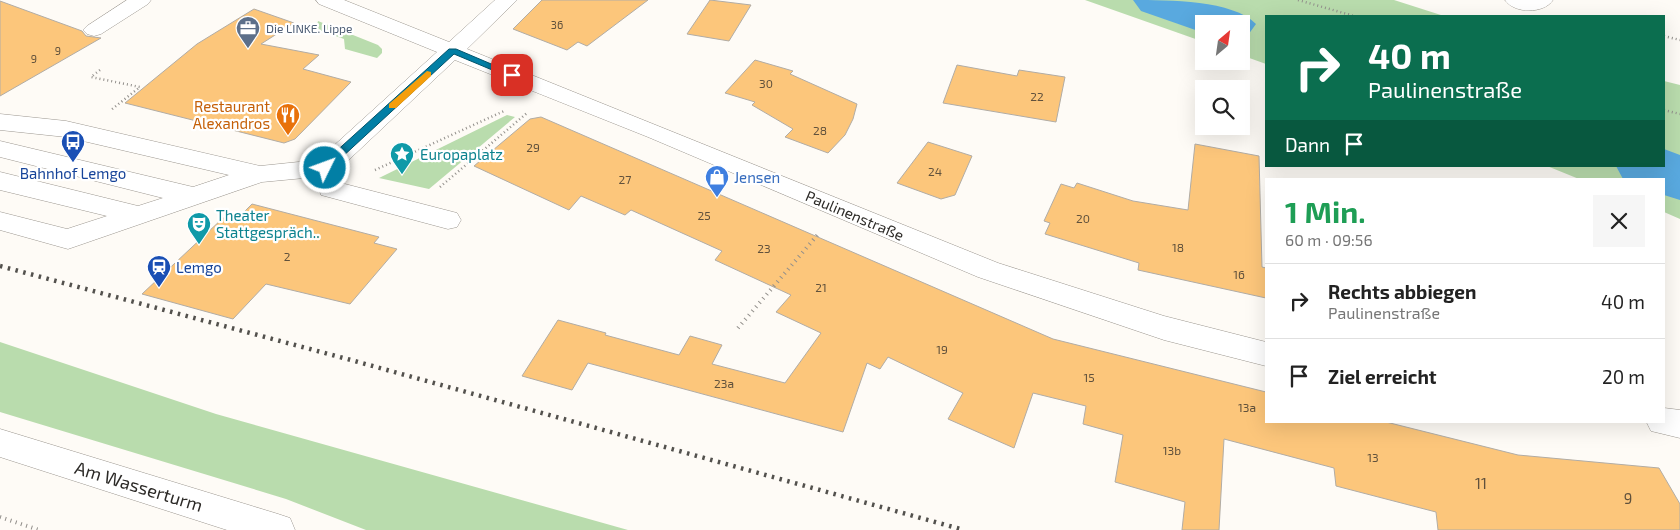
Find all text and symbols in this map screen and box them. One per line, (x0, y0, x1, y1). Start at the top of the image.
office icon: Die LINKE. Lippe (235, 15, 261, 49)
north arrow (1195, 15, 1250, 70)
map controls (1195, 15, 1250, 135)
house number: 36 (551, 18, 563, 31)
place label: Die LINKE. Lippe (266, 21, 353, 35)
text: 40 m (1368, 34, 1451, 76)
icon: right (1285, 35, 1350, 100)
house number: 9 (55, 44, 61, 57)
house number: 9 (31, 52, 37, 65)
pin (491, 54, 533, 96)
icon: arrive (498, 61, 526, 89)
house number: 30 (759, 76, 773, 90)
text: Paulinenstraße (1368, 76, 1522, 102)
button: search (1195, 80, 1250, 135)
house number: 22 (1030, 89, 1044, 103)
place label: Restaurant Alexandros (193, 97, 270, 132)
restaurant icon: Restaurant Alexandros (275, 102, 301, 136)
house number: 28 (813, 123, 827, 137)
bus stop icon: Bahnhof Lemgo (60, 129, 86, 163)
icon: arrive (1340, 130, 1368, 158)
text: Dann (1285, 133, 1330, 156)
house number: 29 (526, 140, 540, 154)
position arrow (298, 141, 350, 193)
place icon: Europaplatz (389, 141, 415, 175)
place label: Europaplatz (420, 145, 503, 163)
place label: Bahnhof Lemgo (20, 164, 126, 182)
shop icon: Jensen (704, 164, 730, 198)
house number: 24 (928, 164, 942, 178)
place label: Jensen (734, 168, 780, 186)
house number: 27 (619, 172, 631, 186)
street label: Paulinenstraße (803, 186, 907, 244)
text: 1 Min. (1285, 193, 1366, 229)
button: close (1593, 195, 1645, 247)
place label: Theater Stattgespräch.. (216, 206, 320, 241)
house number: 25 (697, 208, 711, 222)
theatre icon: Theater Stattgespräch.. (186, 211, 212, 245)
house number: 20 (1076, 211, 1090, 225)
text: 60 m · 09:56 (1285, 230, 1373, 249)
house number: 18 (1172, 240, 1184, 254)
house number: 23 (757, 241, 771, 255)
house number: 2 (284, 249, 291, 263)
station icon: Lemgo (146, 254, 172, 288)
place label: Lemgo (176, 258, 222, 276)
house number: 16 (1233, 267, 1245, 281)
house number: 21 (815, 280, 827, 294)
text: Rechts abbiegen (1328, 280, 1476, 303)
icon: right (1285, 287, 1313, 315)
text: 40 m (1601, 290, 1645, 313)
text: Paulinenstraße (1328, 303, 1440, 322)
house number: 19 (936, 342, 948, 356)
icon: arrive (1285, 362, 1313, 390)
text: Ziel erreicht (1328, 365, 1437, 388)
text: 20 m (1602, 365, 1645, 388)
house number: 15 (1083, 370, 1095, 384)
house number: 23a (714, 376, 734, 390)
house number: 13a (1238, 400, 1256, 414)
house number: 13b (1163, 443, 1181, 457)
house number: 13 (1367, 450, 1379, 464)
street label: Am Wasserturm (72, 456, 206, 516)
house number: 11 (1475, 474, 1487, 492)
house number: 9 (1624, 489, 1632, 507)

